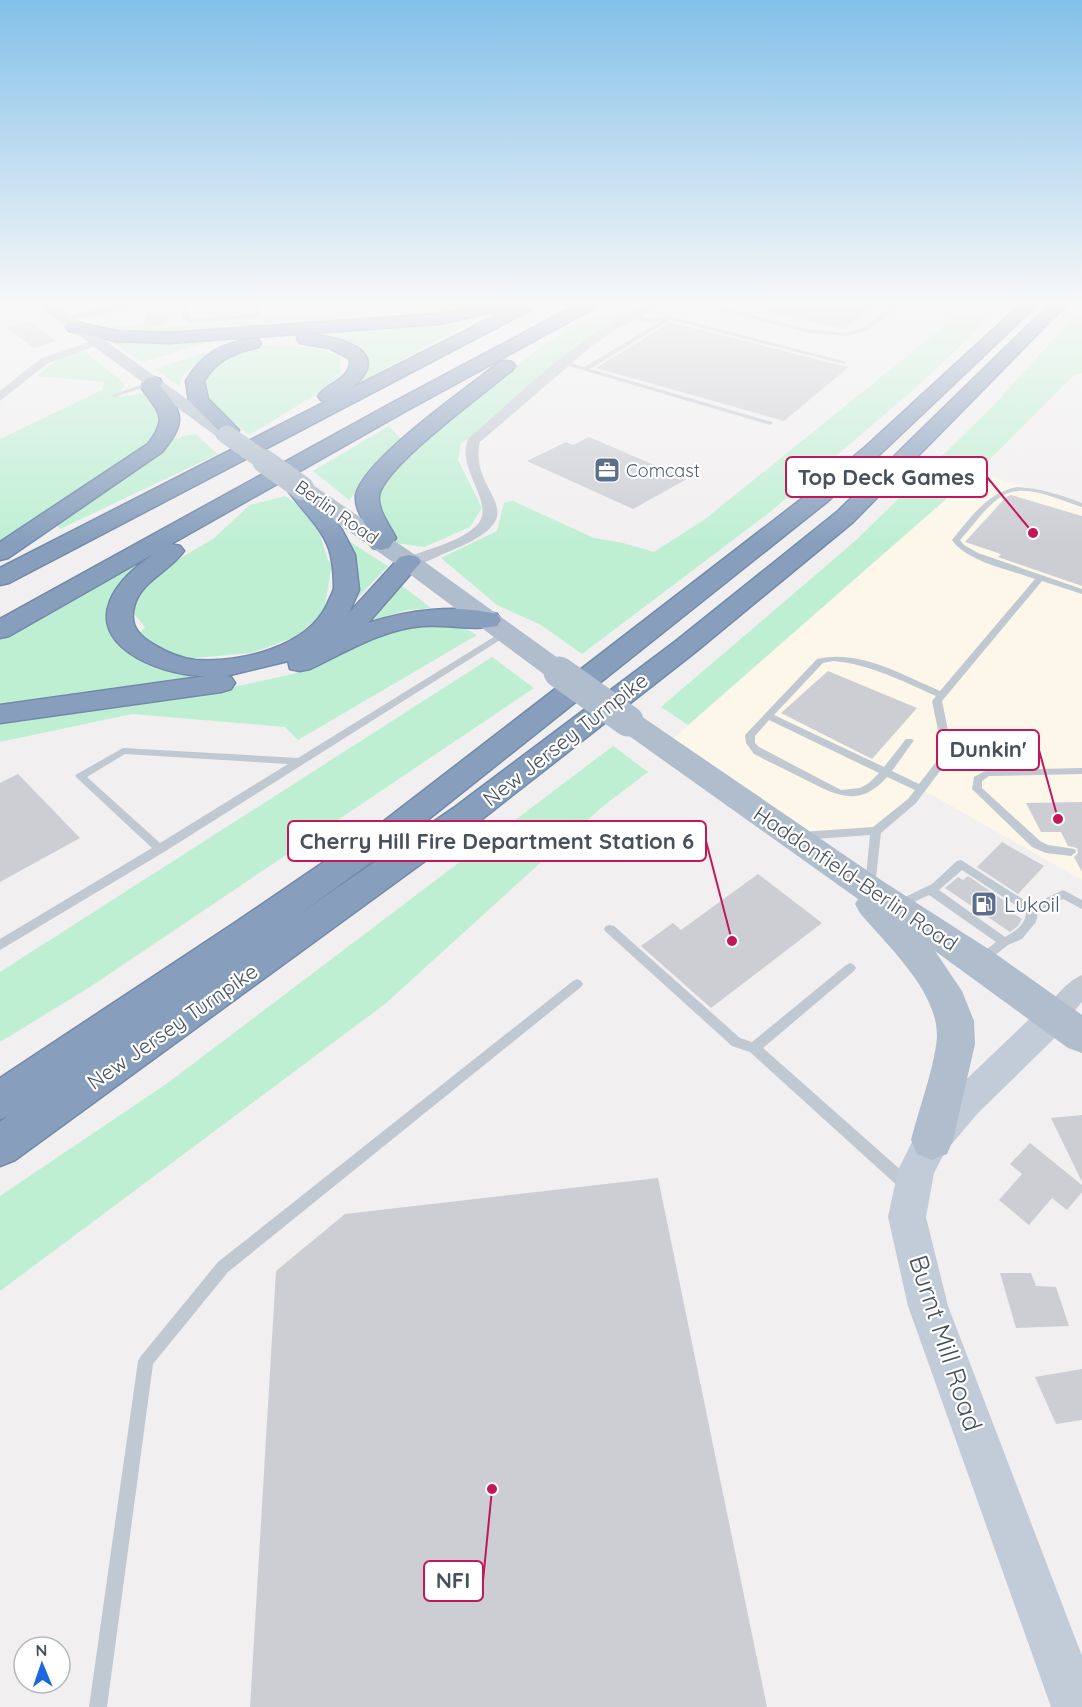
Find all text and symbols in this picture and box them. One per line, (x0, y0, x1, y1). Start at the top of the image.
office icon: Comcast (592, 455, 622, 485)
callout: Top Deck Games (786, 457, 987, 497)
place label: Comcast (626, 459, 700, 482)
text: Top Deck Games (797, 463, 975, 491)
street label: Berlin Road (291, 475, 383, 549)
street label: New Jersey Turnpike (477, 667, 653, 811)
callout: Dunkin' (937, 730, 1039, 770)
text: Dunkin' (949, 735, 1027, 763)
street label: Haddonfield-Berlin Road (749, 800, 963, 956)
callout: Cherry Hill Fire Department Station 6 (288, 821, 706, 861)
text: Cherry Hill Fire Department Station 6 (300, 827, 694, 855)
fuel station icon: Lukoil (969, 889, 999, 919)
place label: Lukoil (1004, 891, 1060, 917)
street label: New Jersey Turnpike (82, 957, 262, 1095)
street label: Burnt Mill Road (902, 1251, 990, 1435)
callout: NFI (424, 1561, 483, 1601)
text: NFI (436, 1566, 470, 1594)
north arrow (12, 1635, 72, 1695)
text: N (35, 1640, 48, 1660)

